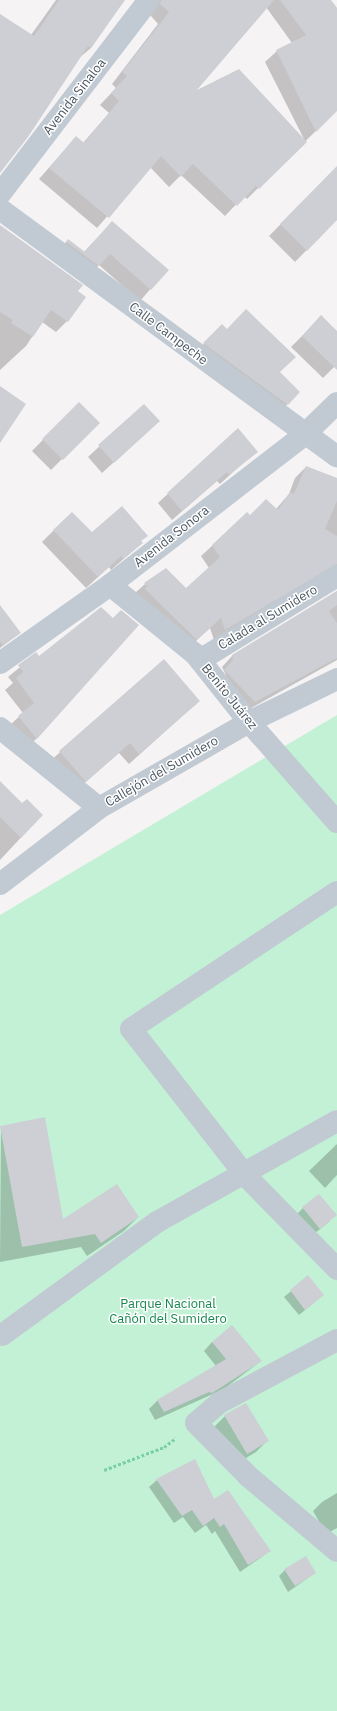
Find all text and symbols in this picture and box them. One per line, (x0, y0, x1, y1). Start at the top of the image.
street label: Avenida Sinaloa (40, 56, 110, 138)
street label: Calle Campeche (126, 299, 210, 369)
street label: Avenida Sonora (131, 503, 213, 571)
street label: Calada al Sumidero (216, 582, 320, 654)
street label: Benito Juárez (198, 661, 260, 733)
street label: Callejón del Sumidero (103, 733, 221, 811)
park label: Parque Nacional Cañón del Sumidero (109, 1297, 227, 1328)

